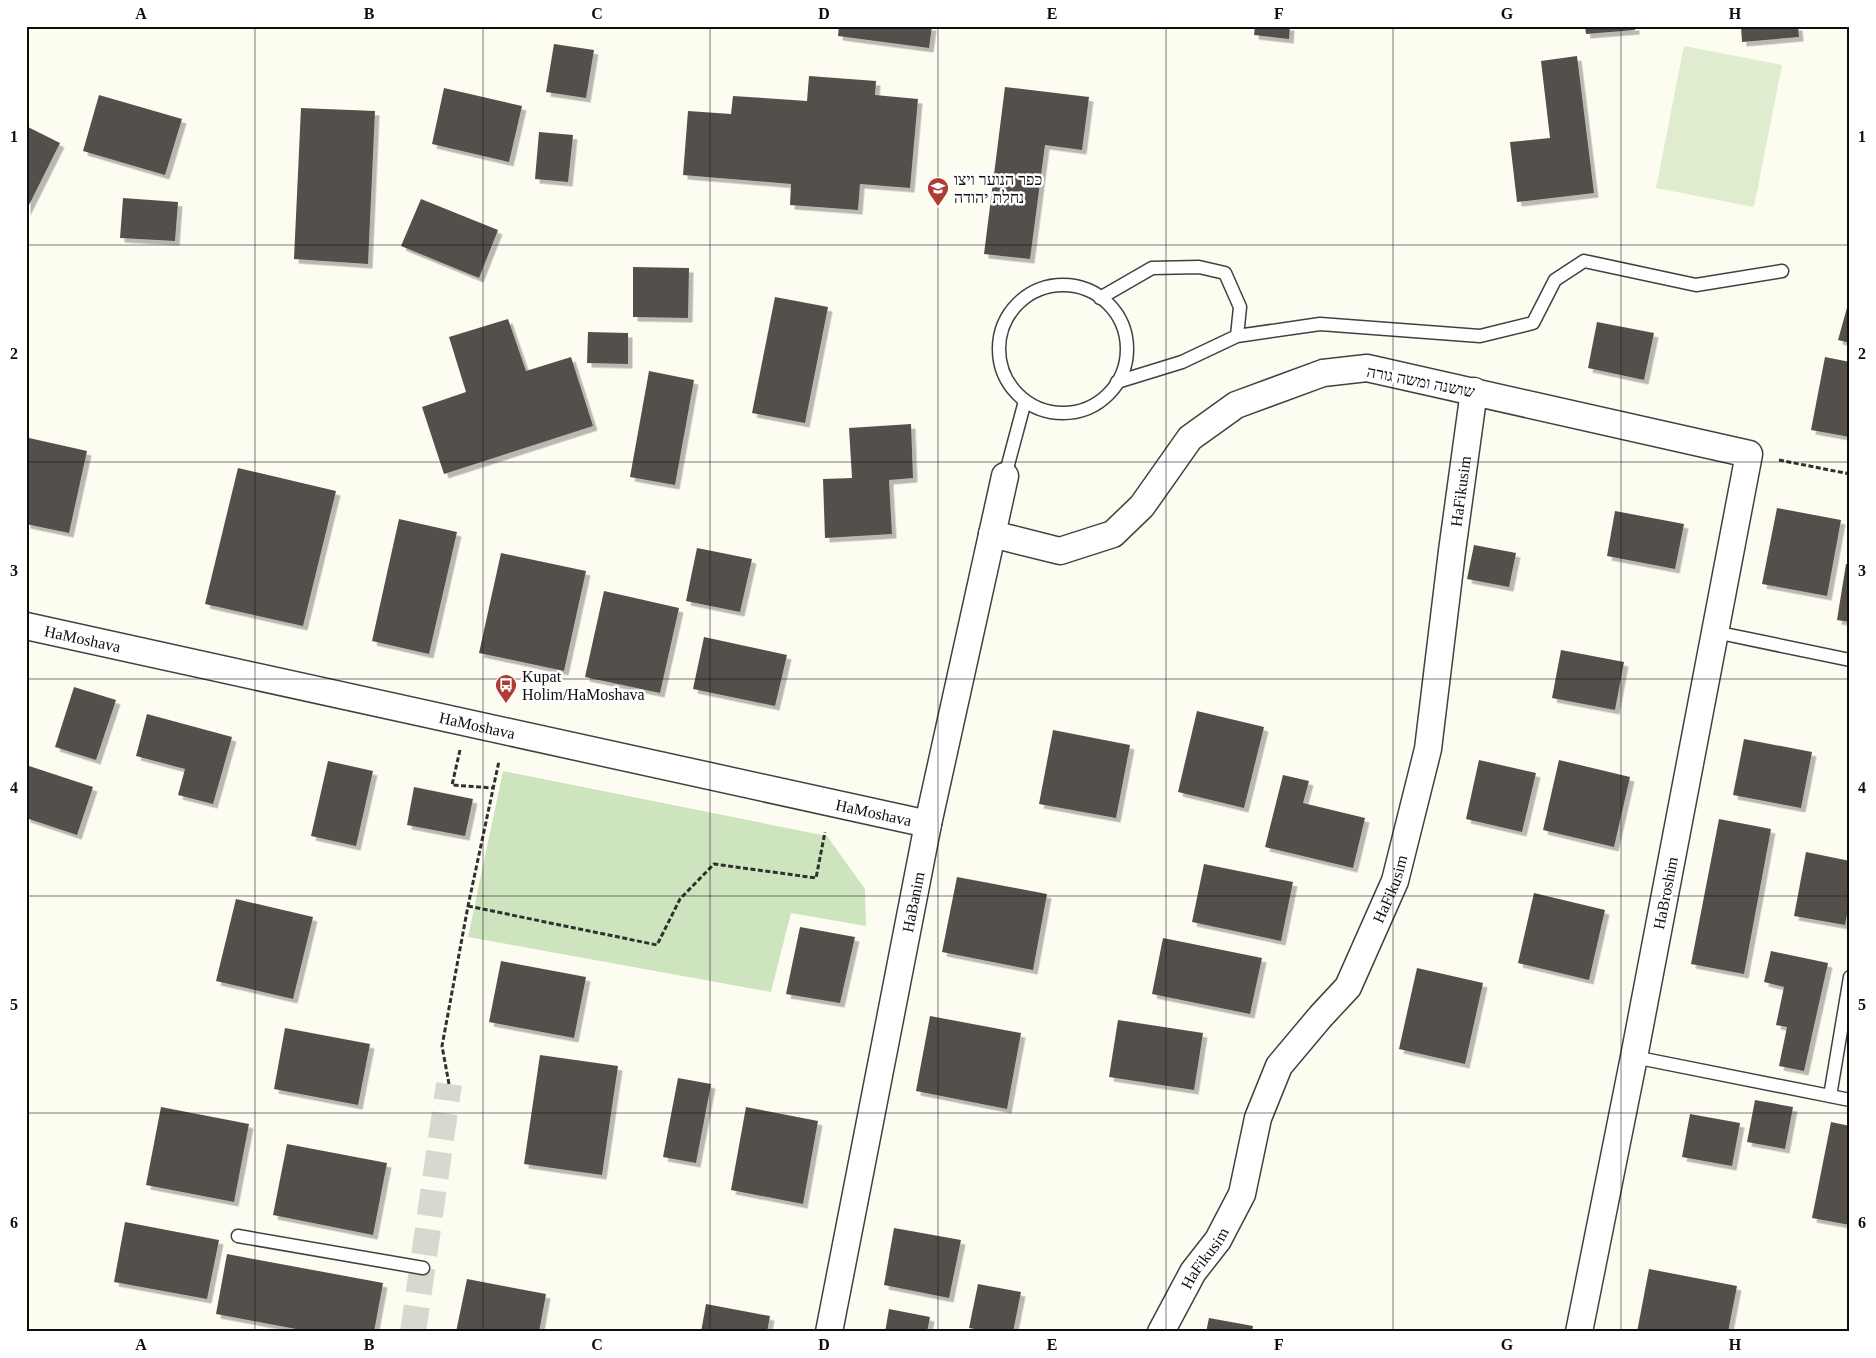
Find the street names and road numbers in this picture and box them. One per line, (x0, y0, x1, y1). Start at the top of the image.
street label: שושנה ומשה גורה (1365, 363, 1477, 400)
street label: HaFikusim (1447, 454, 1474, 528)
street label: HaMoshava (43, 622, 122, 656)
street label: HaMoshava (438, 709, 517, 742)
street label: HaMoshava (834, 796, 913, 829)
street label: HaFikusim (1370, 853, 1410, 926)
street label: HaBroshim (1650, 855, 1681, 931)
street label: HaBanim (899, 870, 928, 934)
street label: HaFikusim (1178, 1224, 1232, 1292)

